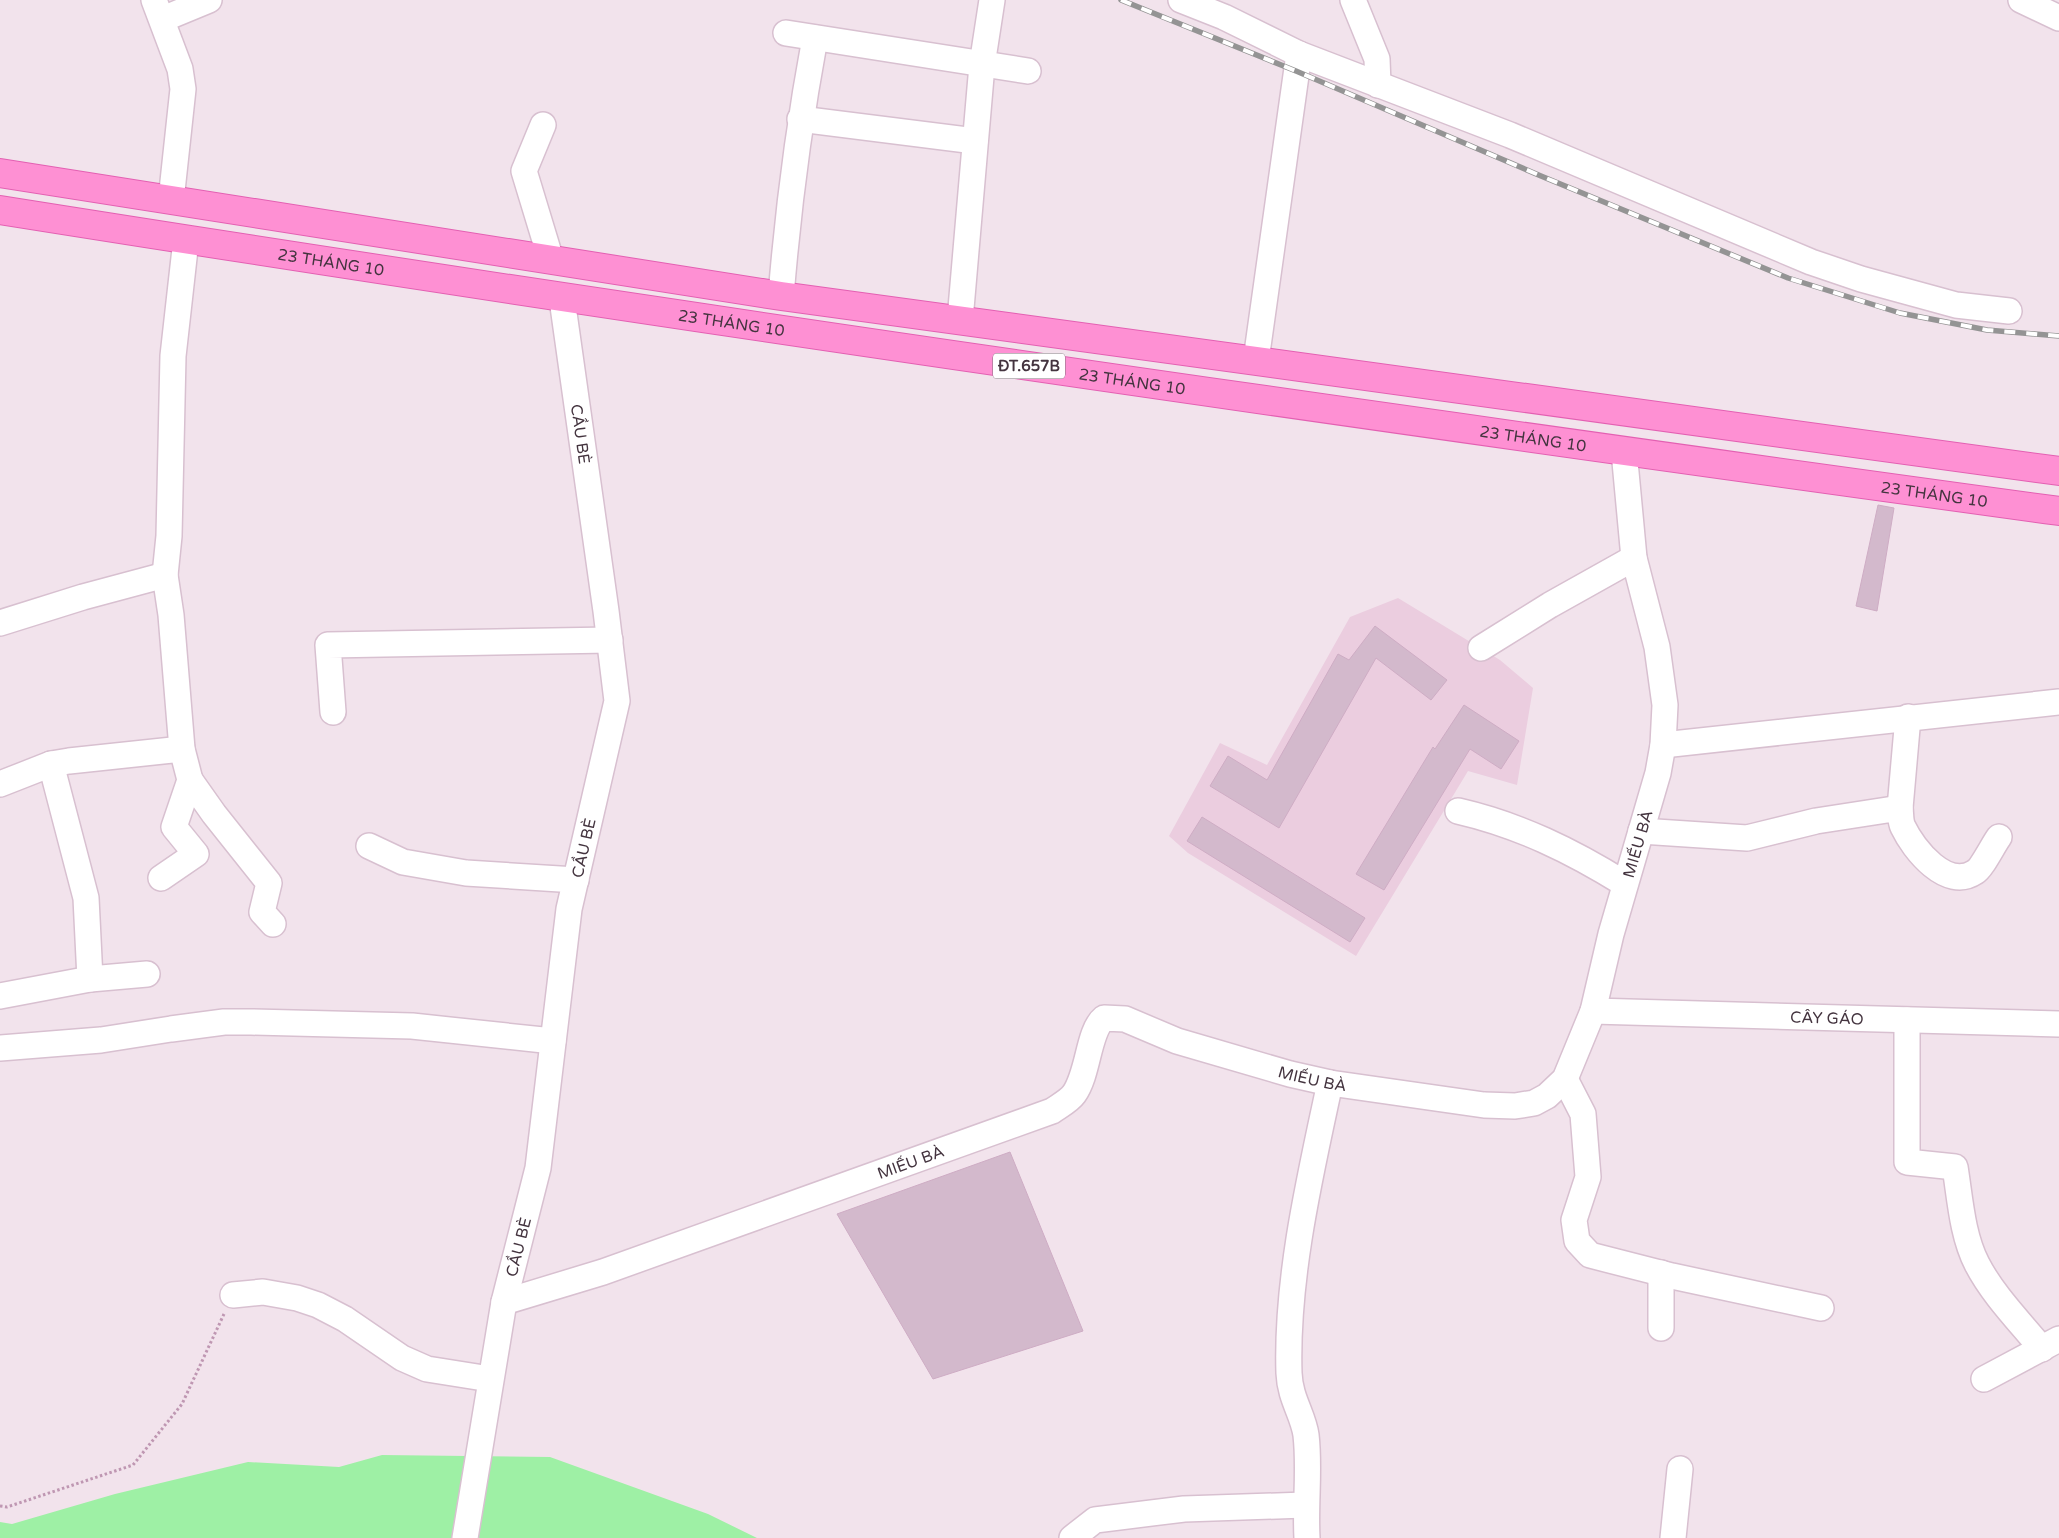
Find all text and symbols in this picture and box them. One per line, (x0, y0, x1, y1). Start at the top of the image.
street label: 23 THÁNG 10 (276, 245, 385, 281)
street label: 23 THÁNG 10 (677, 306, 786, 341)
road number: ĐT.657B (993, 354, 1065, 378)
street label: 23 THÁNG 10 (1077, 365, 1187, 400)
street label: CẦU BÈ (566, 403, 594, 465)
street label: 23 THÁNG 10 (1478, 422, 1588, 456)
street label: 23 THÁNG 10 (1880, 478, 1989, 512)
street label: MIẾU BÀ (1619, 808, 1658, 880)
street label: CẦU BÈ (568, 816, 601, 880)
street label: CÂY GÁO (1790, 1008, 1864, 1030)
street label: MIẾU BÀ (1275, 1062, 1348, 1096)
street label: MIẾU BÀ (875, 1142, 947, 1184)
street label: CẦU BÈ (502, 1215, 536, 1279)

